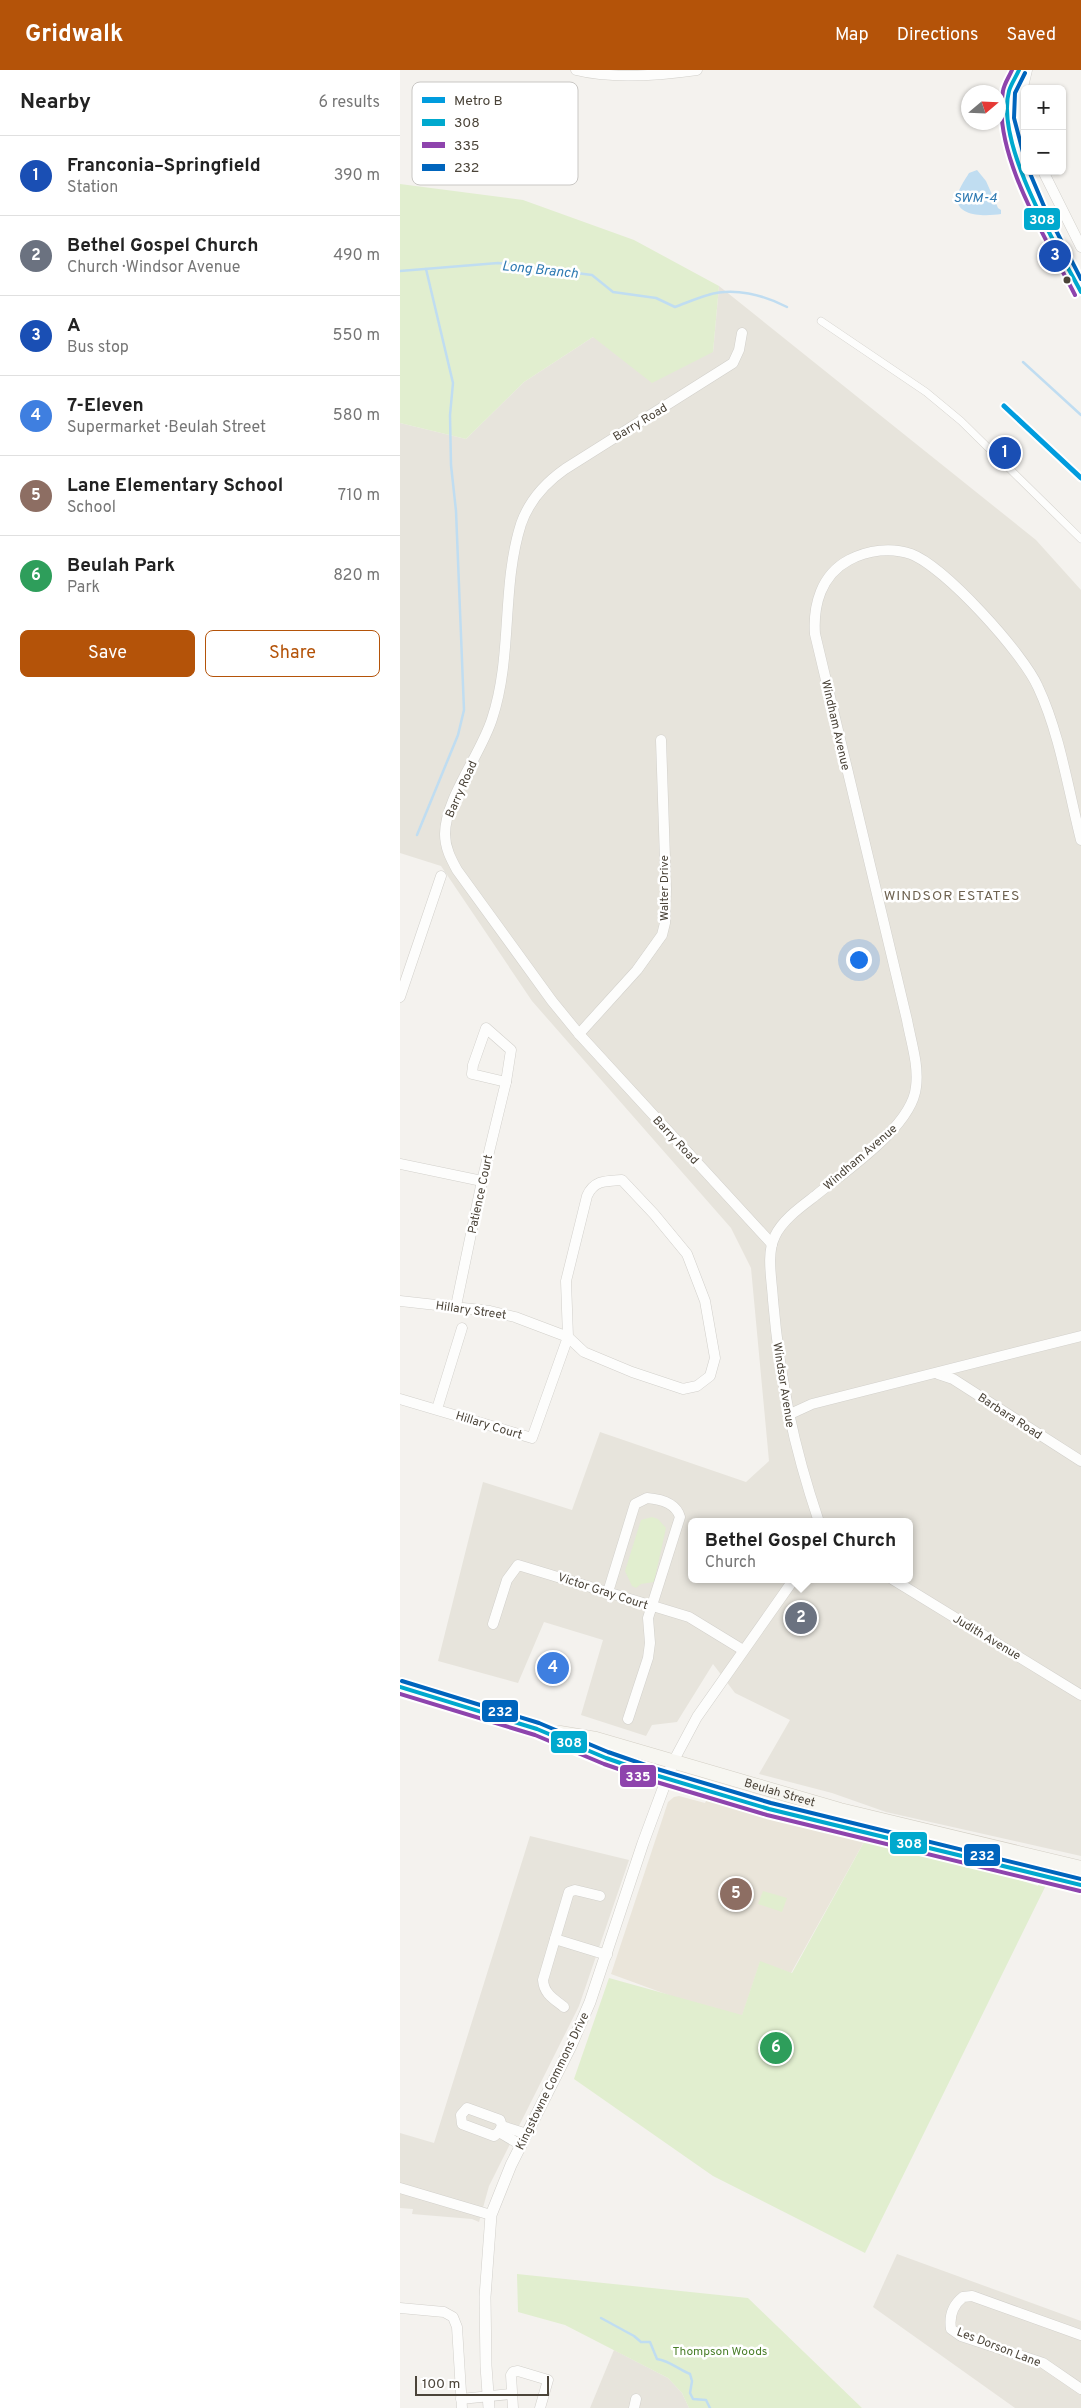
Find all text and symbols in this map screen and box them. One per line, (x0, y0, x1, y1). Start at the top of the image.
text: Gridwalk (25, 20, 123, 50)
text: Map (835, 24, 869, 47)
text: Directions (897, 24, 979, 47)
text: Saved (1007, 24, 1056, 47)
legend (412, 82, 578, 185)
north arrow (961, 85, 1006, 130)
map controls (1021, 85, 1066, 175)
button: + (1021, 85, 1066, 130)
text: Nearby (20, 89, 91, 116)
text: 6 results (318, 93, 380, 113)
text: Metro B (454, 93, 503, 110)
text: 308 (454, 115, 480, 132)
button: − (1021, 130, 1066, 175)
text: 335 (454, 138, 480, 155)
text: Franconia–Springfield (67, 154, 261, 178)
text: 232 (454, 160, 479, 177)
text: 1 (33, 166, 39, 186)
text: 390 m (334, 166, 380, 186)
text: Station (67, 178, 118, 198)
water label: SWM-4 (953, 190, 998, 207)
line badge: 308 (1023, 207, 1061, 231)
text: 308 (1029, 212, 1055, 229)
text: Bethel Gospel Church (67, 234, 258, 258)
pin: 3 (1039, 237, 1071, 275)
text: 2 (31, 246, 41, 266)
text: 490 m (333, 246, 380, 266)
text: Church · Windsor Avenue (67, 258, 240, 278)
water label: Long Branch (501, 258, 579, 283)
unlabelled marker (1062, 275, 1072, 285)
text: A (67, 314, 81, 338)
text: 3 (31, 326, 41, 346)
text: 550 m (333, 326, 380, 346)
text: Bus stop (67, 338, 129, 358)
text: 7-Eleven (67, 394, 144, 418)
street label: Barry Road (610, 400, 671, 445)
text: 4 (31, 406, 41, 426)
text: 580 m (333, 406, 380, 426)
text: Supermarket · Beulah Street (67, 418, 266, 438)
pin: 1 (989, 434, 1021, 472)
text: Lane Elementary School (67, 474, 283, 498)
text: 5 (31, 486, 41, 506)
text: 710 m (338, 486, 380, 506)
text: School (67, 498, 116, 518)
text: Beulah Park (67, 554, 175, 578)
text: 6 (31, 566, 41, 586)
text: 820 m (333, 566, 380, 586)
text: Park (67, 578, 100, 598)
button: Save (20, 630, 195, 677)
button: Share (205, 630, 380, 677)
street label: Windham Avenue (817, 678, 853, 772)
street label: Barry Road (442, 758, 482, 820)
street label: Walter Drive (657, 855, 673, 921)
district label: WINDSOR ESTATES (884, 888, 1020, 905)
your location (846, 947, 872, 973)
street label: Barry Road (649, 1113, 702, 1168)
street label: Windham Avenue (820, 1121, 901, 1194)
street label: Patience Court (465, 1153, 497, 1235)
street label: Hillary Street (435, 1298, 507, 1324)
street label: Windsor Avenue (768, 1341, 798, 1429)
street label: Barbara Road (974, 1390, 1045, 1444)
street label: Hillary Court (453, 1408, 524, 1444)
popup (688, 1518, 913, 1583)
text: Bethel Gospel Church (705, 1529, 896, 1553)
text: Church (705, 1553, 756, 1573)
street label: Victor Gray Court (555, 1570, 650, 1614)
pin: 2 (785, 1599, 817, 1637)
street label: Judith Avenue (950, 1611, 1023, 1664)
pin: 4 (537, 1649, 569, 1687)
line badge: 232 (481, 1699, 519, 1723)
text: 232 (487, 1704, 513, 1721)
line badge: 308 (550, 1730, 588, 1754)
text: 308 (556, 1735, 582, 1752)
line badge: 335 (619, 1764, 657, 1788)
text: 335 (625, 1769, 651, 1786)
street label: Beulah Street (742, 1776, 817, 1811)
line badge: 308 (889, 1831, 928, 1855)
text: 308 (896, 1836, 922, 1853)
line badge: 232 (963, 1843, 1001, 1867)
text: 232 (969, 1848, 995, 1865)
pin: 5 (720, 1875, 752, 1913)
street label: Kingstowne Commons Drive (513, 2010, 593, 2153)
pin: 6 (760, 2029, 792, 2067)
street label: Les Dorson Lane (954, 2325, 1043, 2371)
park label: Thompson Woods (672, 2344, 768, 2360)
scale bar (415, 2373, 549, 2396)
text: 100 m (422, 2376, 460, 2393)

